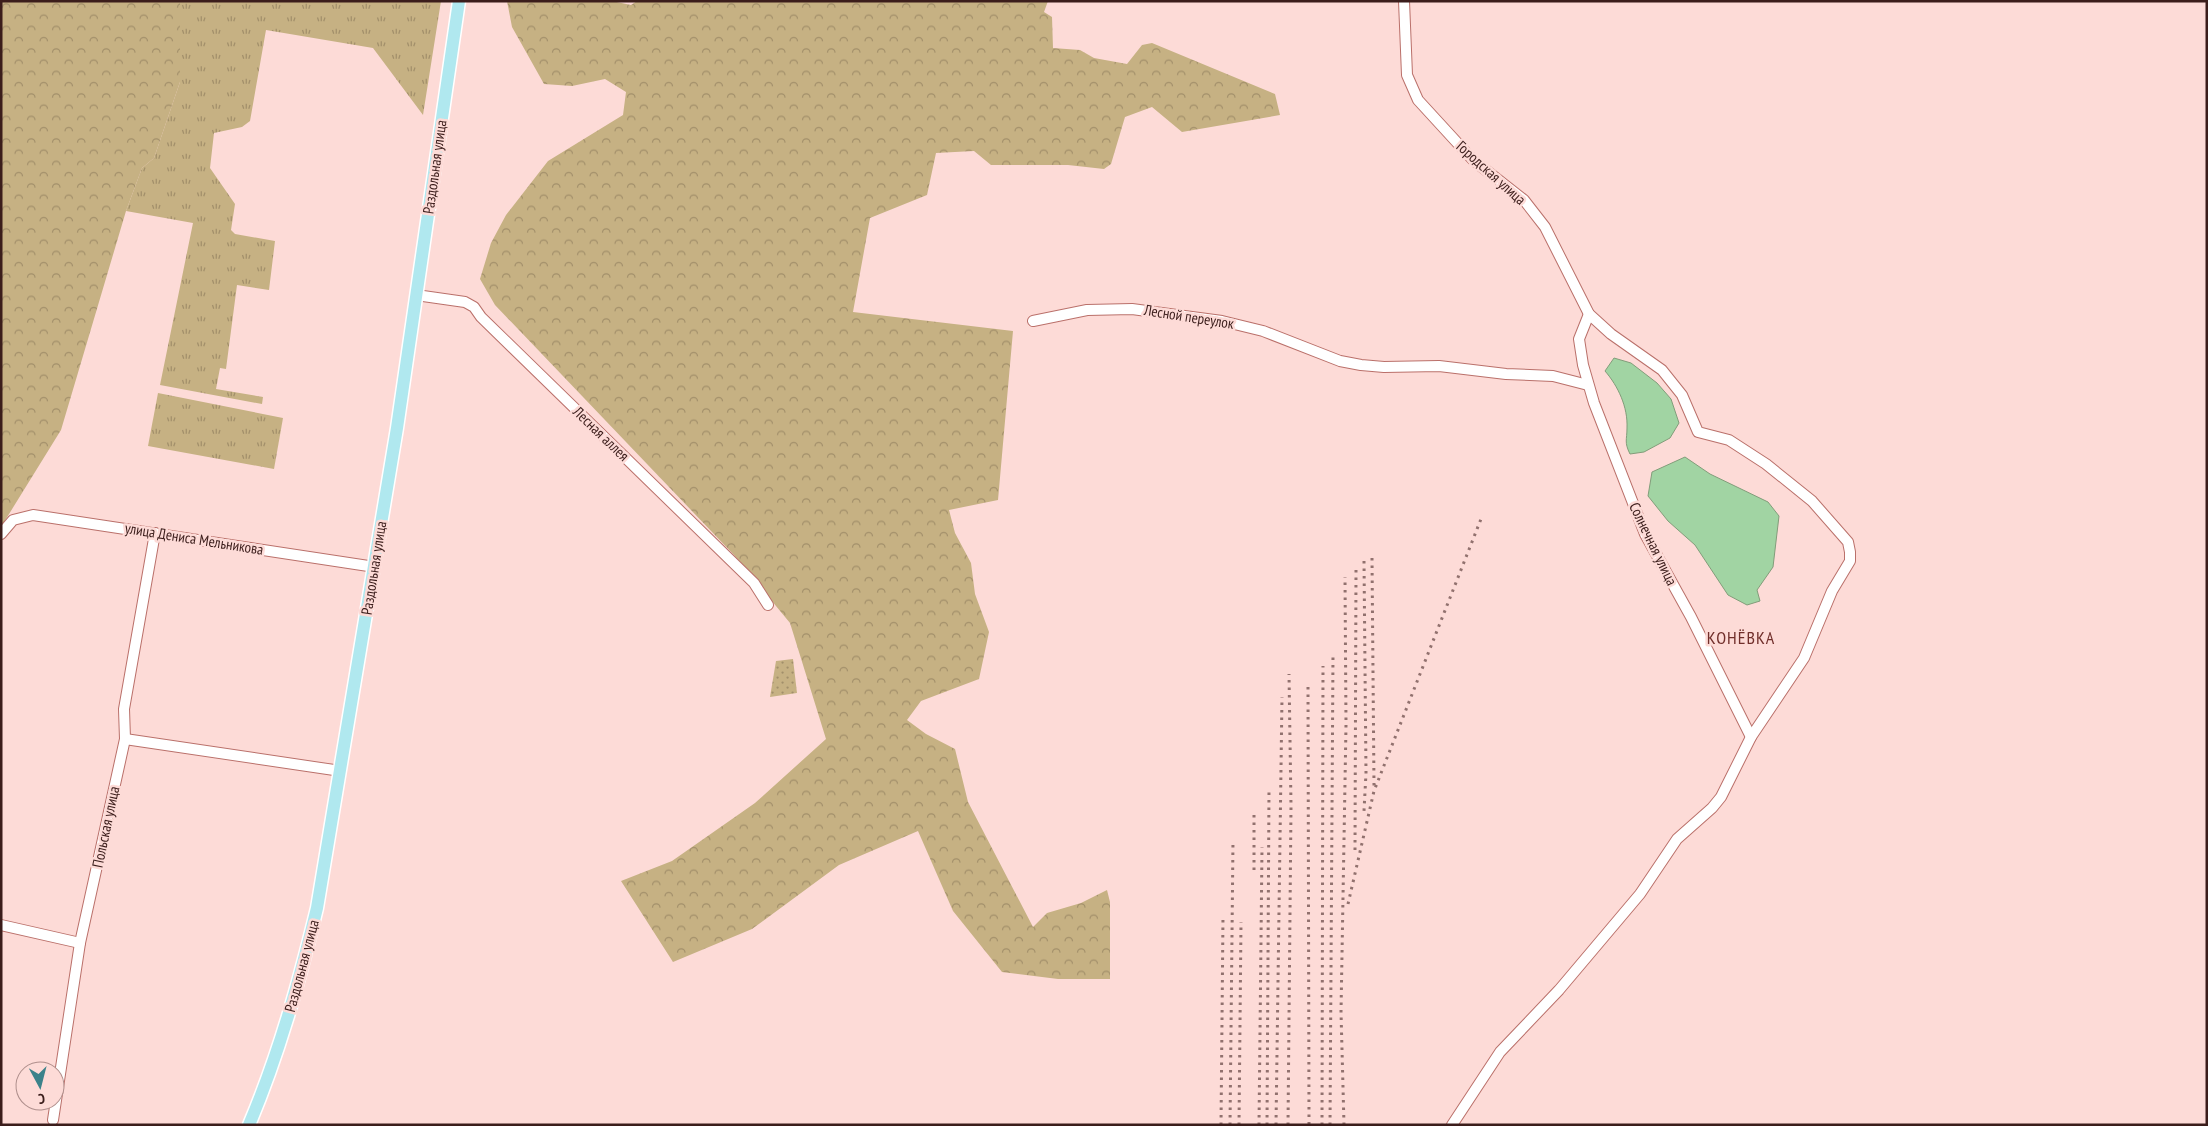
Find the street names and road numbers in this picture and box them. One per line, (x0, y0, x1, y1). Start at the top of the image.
street label: Раздольная улица (419, 119, 451, 215)
street label: Городская улица (1453, 136, 1530, 209)
street label: Лесной переулок (1142, 300, 1236, 333)
street label: Лесная аллея (569, 402, 633, 465)
street label: Солнечная улица (1625, 499, 1682, 588)
street label: улица Дениса Мельникова (123, 518, 265, 559)
street label: Раздольная улица (357, 520, 390, 616)
street label: Польская улица (88, 784, 123, 869)
street label: Раздольная улица (280, 918, 323, 1014)

